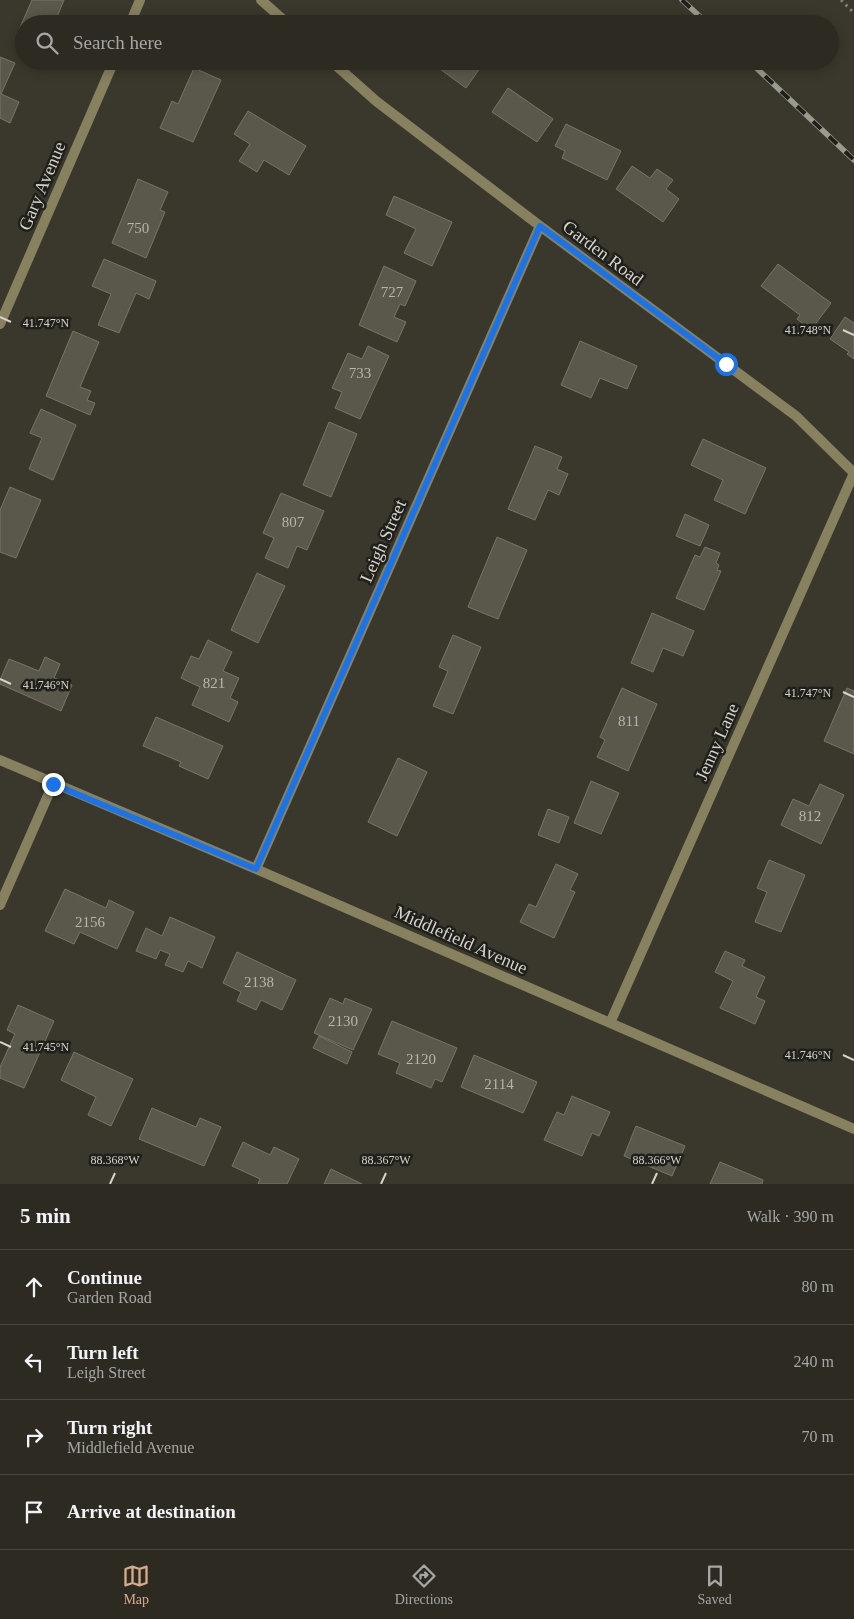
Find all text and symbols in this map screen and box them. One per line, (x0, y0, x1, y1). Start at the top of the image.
search box (15, 15, 839, 70)
icon: search (33, 29, 61, 57)
text: Search here (73, 32, 162, 53)
street label: Gary Avenue (14, 139, 70, 233)
street label: Garden Road (559, 216, 647, 290)
house number: 750 (127, 220, 149, 236)
house number: 727 (381, 284, 404, 300)
text: 41.747°N (23, 316, 70, 330)
text: 41.748°N (785, 323, 832, 337)
route start (715, 353, 738, 376)
house number: 733 (349, 365, 371, 381)
street label: Leigh Street (356, 497, 410, 585)
house number: 807 (282, 514, 305, 530)
house number: 821 (203, 675, 225, 691)
text: 41.746°N (23, 678, 70, 692)
text: 41.747°N (785, 686, 832, 700)
street label: Jenny Lane (691, 700, 743, 784)
house number: 811 (618, 713, 640, 729)
route end (42, 773, 65, 796)
house number: 812 (799, 808, 821, 824)
street label: Middlefield Avenue (392, 902, 530, 978)
house number: 2156 (75, 914, 106, 930)
house number: 2138 (244, 974, 274, 990)
house number: 2130 (328, 1013, 358, 1029)
text: 41.745°N (23, 1040, 70, 1054)
text: 41.746°N (785, 1048, 832, 1062)
house number: 2120 (406, 1051, 436, 1067)
house number: 2114 (484, 1076, 514, 1092)
text: 88.368°W (90, 1153, 140, 1167)
text: 88.367°W (361, 1153, 411, 1167)
text: 88.366°W (632, 1153, 682, 1167)
text: 5 min (20, 1204, 71, 1228)
text: Walk · 390 m (747, 1208, 834, 1225)
text: Continue (67, 1267, 142, 1288)
icon: ahead (20, 1273, 48, 1301)
text: 80 m (802, 1278, 834, 1295)
text: Garden Road (67, 1289, 152, 1306)
text: Turn left (67, 1342, 139, 1363)
icon: left (20, 1348, 48, 1376)
text: 240 m (794, 1353, 834, 1370)
text: Leigh Street (67, 1364, 146, 1381)
text: Turn right (67, 1417, 152, 1438)
icon: right (20, 1423, 48, 1451)
text: 70 m (802, 1428, 834, 1445)
text: Middlefield Avenue (67, 1439, 194, 1456)
icon: arrive (20, 1498, 48, 1526)
text: Arrive at destination (67, 1501, 236, 1522)
tab: Map (122, 1562, 150, 1608)
tab: Directions (395, 1562, 453, 1608)
tab: Saved (698, 1562, 732, 1608)

